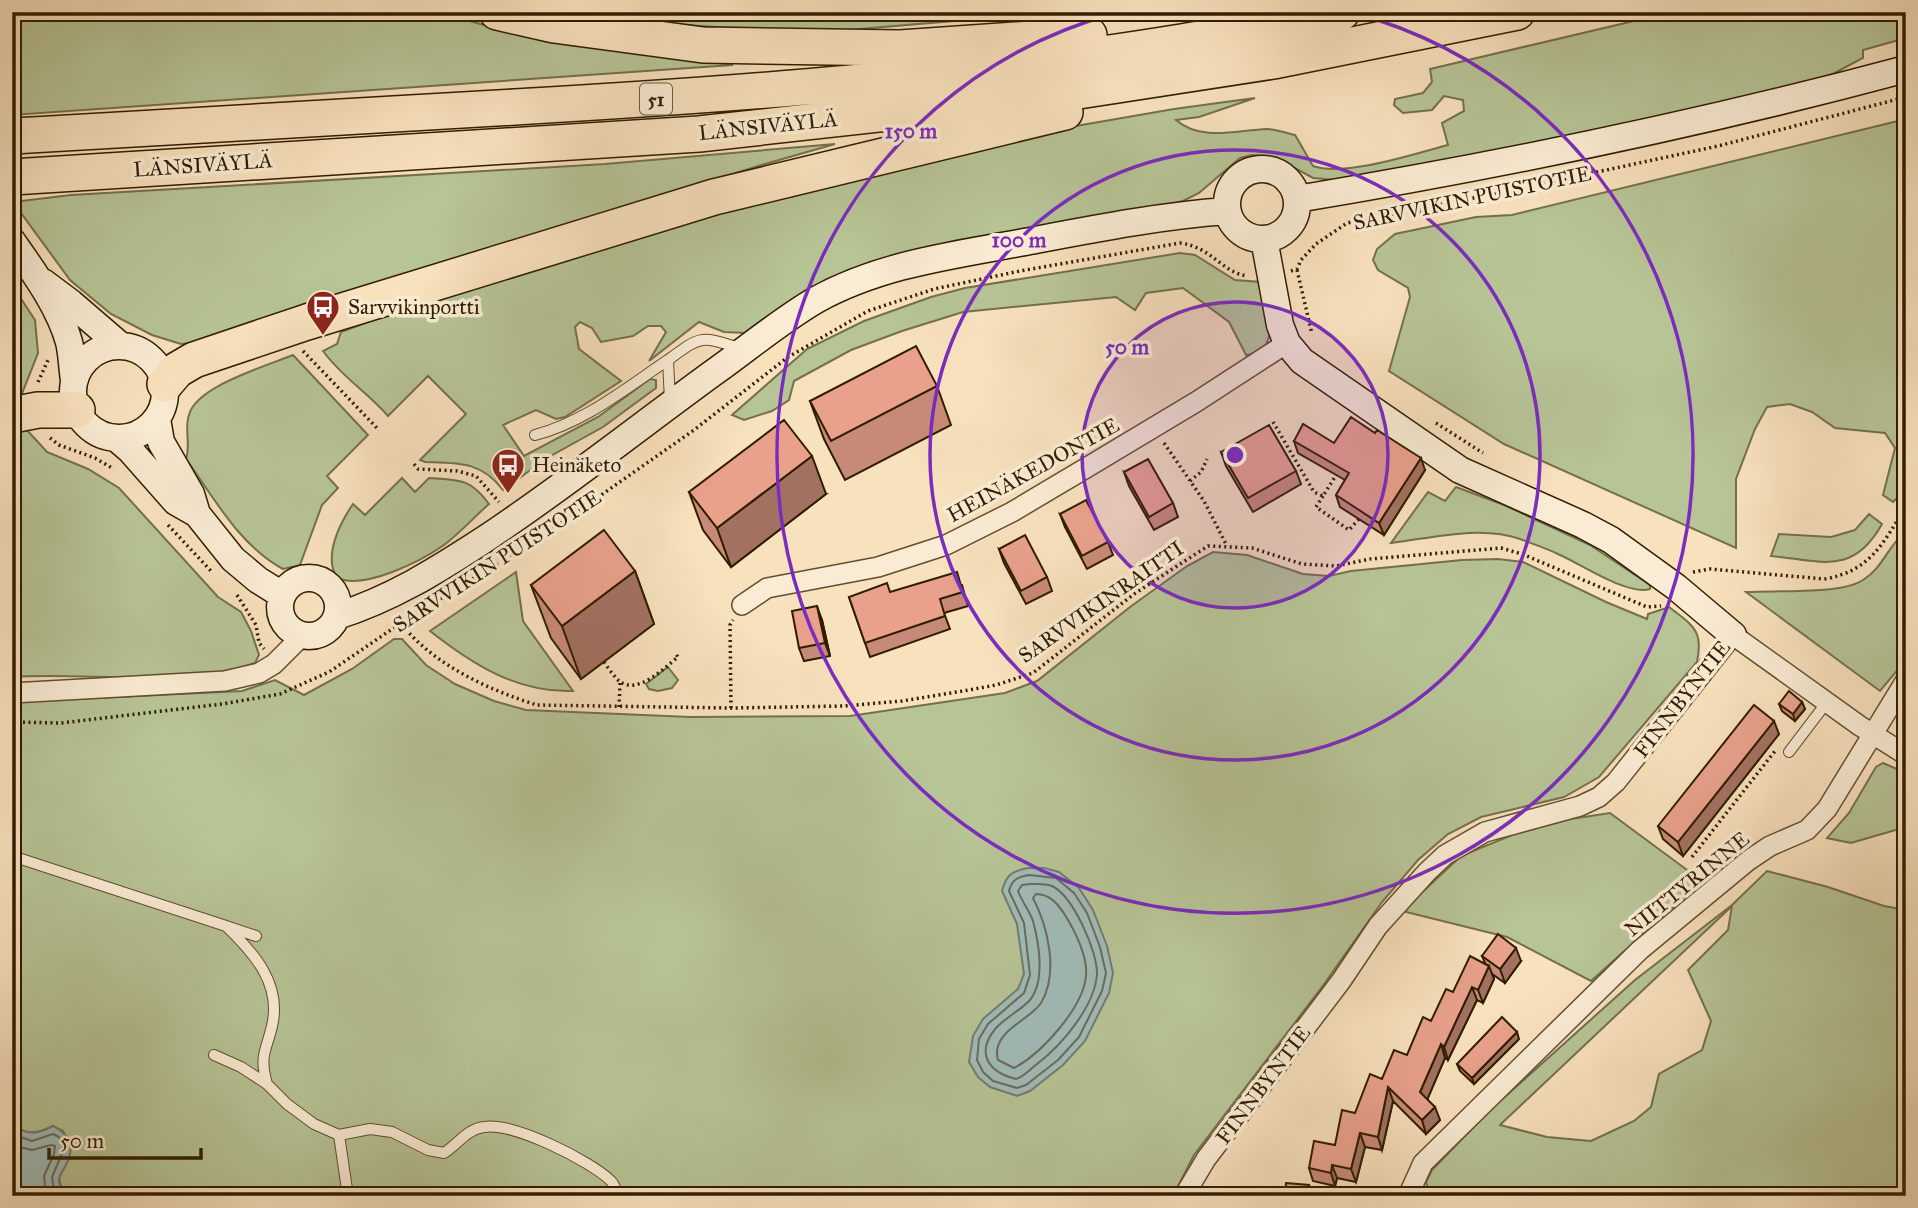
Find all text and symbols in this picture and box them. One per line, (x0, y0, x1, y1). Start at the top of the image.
road number: 51 (640, 83, 672, 114)
street label: LÄNSIVÄYLÄ (697, 106, 839, 146)
text: 150 m (885, 118, 937, 144)
street label: LÄNSIVÄYLÄ (132, 147, 274, 183)
street label: SARVVIKIN PUISTOTIE (1351, 160, 1593, 236)
text: 100 m (992, 227, 1047, 253)
bus stop icon: Sarvvikinportti (304, 288, 342, 337)
place label: Sarvvikinportti (348, 294, 480, 320)
text: 50 m (1105, 334, 1149, 360)
street label: HEINÄKEDONTIE (943, 412, 1123, 528)
centre of rings (1223, 443, 1247, 467)
bus stop icon: Heinäketo (489, 446, 527, 495)
place label: Heinäketo (532, 452, 621, 478)
street label: SARVVIKIN PUISTOTIE (388, 484, 606, 638)
street label: SARVVIKINRAITTI (1013, 535, 1189, 669)
street label: FINNBYNTIE (1628, 635, 1736, 763)
street label: NIITTYRINNE (1619, 826, 1755, 942)
street label: FINNBYNTIE (1210, 1021, 1316, 1149)
scale bar (49, 1117, 201, 1161)
text: 50 m (60, 1128, 105, 1154)

